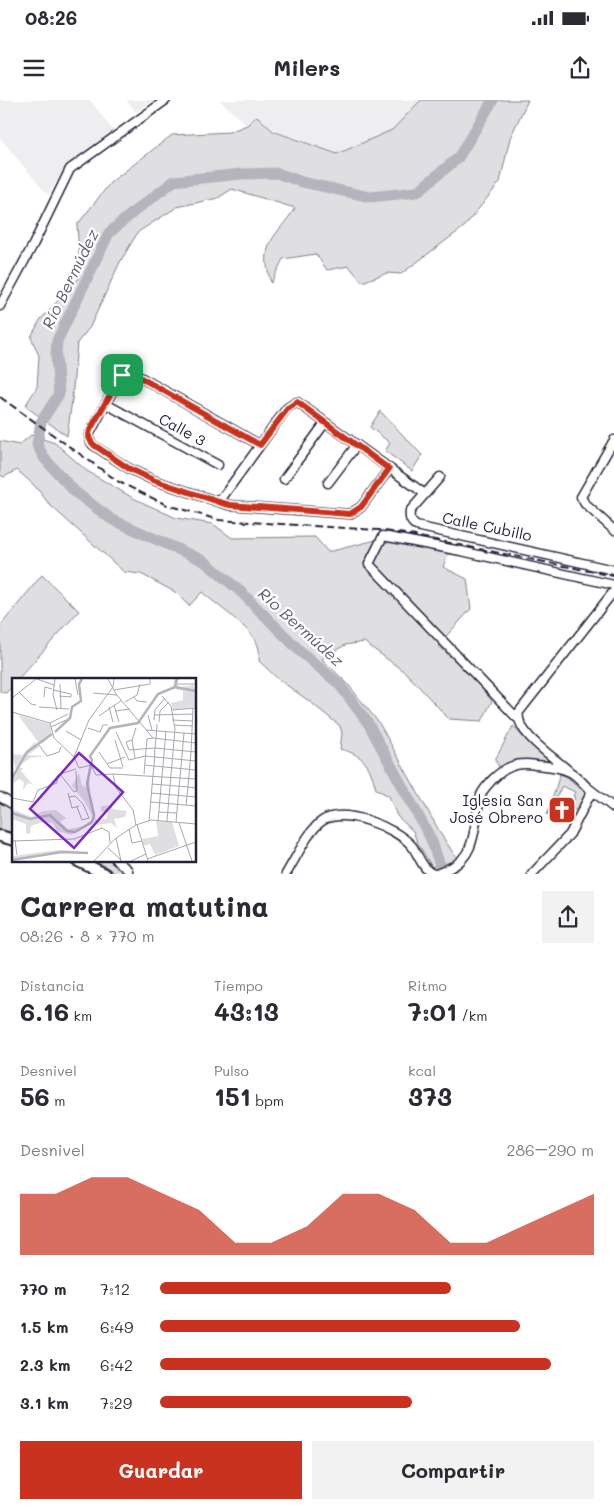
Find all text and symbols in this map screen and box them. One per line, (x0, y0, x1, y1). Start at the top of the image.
text: 08:26 (25, 5, 77, 30)
text: Milers (274, 53, 340, 82)
icon: menu (20, 54, 48, 82)
icon: share (566, 54, 594, 82)
water label: Río Bermúdez (36, 225, 103, 332)
pin (101, 354, 143, 396)
icon: arrive (108, 361, 136, 389)
street label: Calle 3 (156, 408, 210, 450)
street label: Calle Cubillo (441, 507, 534, 545)
water label: Río Bermúdez (254, 583, 349, 671)
inset map (12, 678, 196, 862)
place label: Iglesia San José Obrero (450, 790, 543, 827)
church icon: Iglesia San José Obrero (547, 795, 577, 825)
text: Carrera matutina (20, 888, 269, 924)
button: share (542, 891, 594, 943)
text: 08:26 · 8 × 770 m (20, 925, 154, 946)
text: Distancia (20, 976, 85, 995)
text: Tiempo (214, 976, 263, 995)
text: Ritmo (408, 976, 447, 995)
text: 6.16 (20, 995, 69, 1027)
text: 43:13 (214, 995, 279, 1027)
text: 7:01 (408, 995, 457, 1027)
text: km (69, 1006, 92, 1025)
text: /km (457, 1006, 487, 1025)
text: Desnivel (20, 1061, 77, 1080)
text: Pulso (214, 1061, 249, 1080)
text: kcal (408, 1061, 436, 1080)
text: 56 (20, 1080, 50, 1112)
text: 151 (214, 1080, 251, 1112)
text: 373 (408, 1080, 452, 1112)
text: m (50, 1091, 65, 1110)
text: bpm (251, 1091, 284, 1110)
text: Desnivel (20, 1139, 85, 1160)
text: 286–290 m (507, 1139, 594, 1160)
text: 770 m (20, 1278, 67, 1299)
text: 7:12 (100, 1278, 130, 1299)
text: 1.5 km (20, 1316, 68, 1337)
text: 6:49 (100, 1316, 133, 1337)
text: 2.3 km (20, 1354, 71, 1375)
text: 6:42 (100, 1354, 133, 1375)
text: 3.1 km (20, 1392, 69, 1413)
text: 7:29 (100, 1392, 132, 1413)
button: Guardar (20, 1441, 302, 1499)
button: Compartir (312, 1441, 594, 1499)

